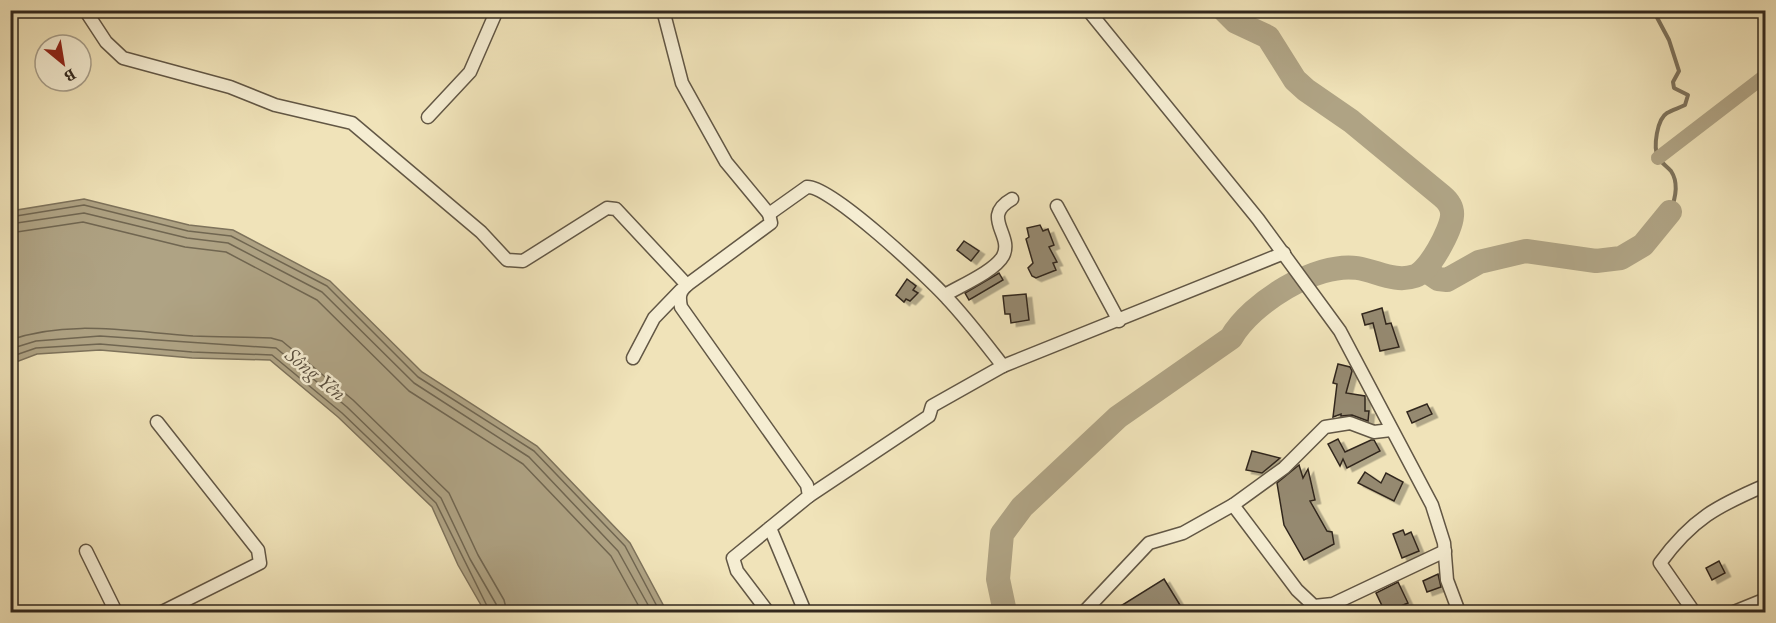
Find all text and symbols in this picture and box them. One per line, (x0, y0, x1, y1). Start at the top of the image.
north arrow (33, 33, 93, 93)
text: B (61, 64, 80, 87)
water label: Sông Yên (280, 340, 352, 406)

